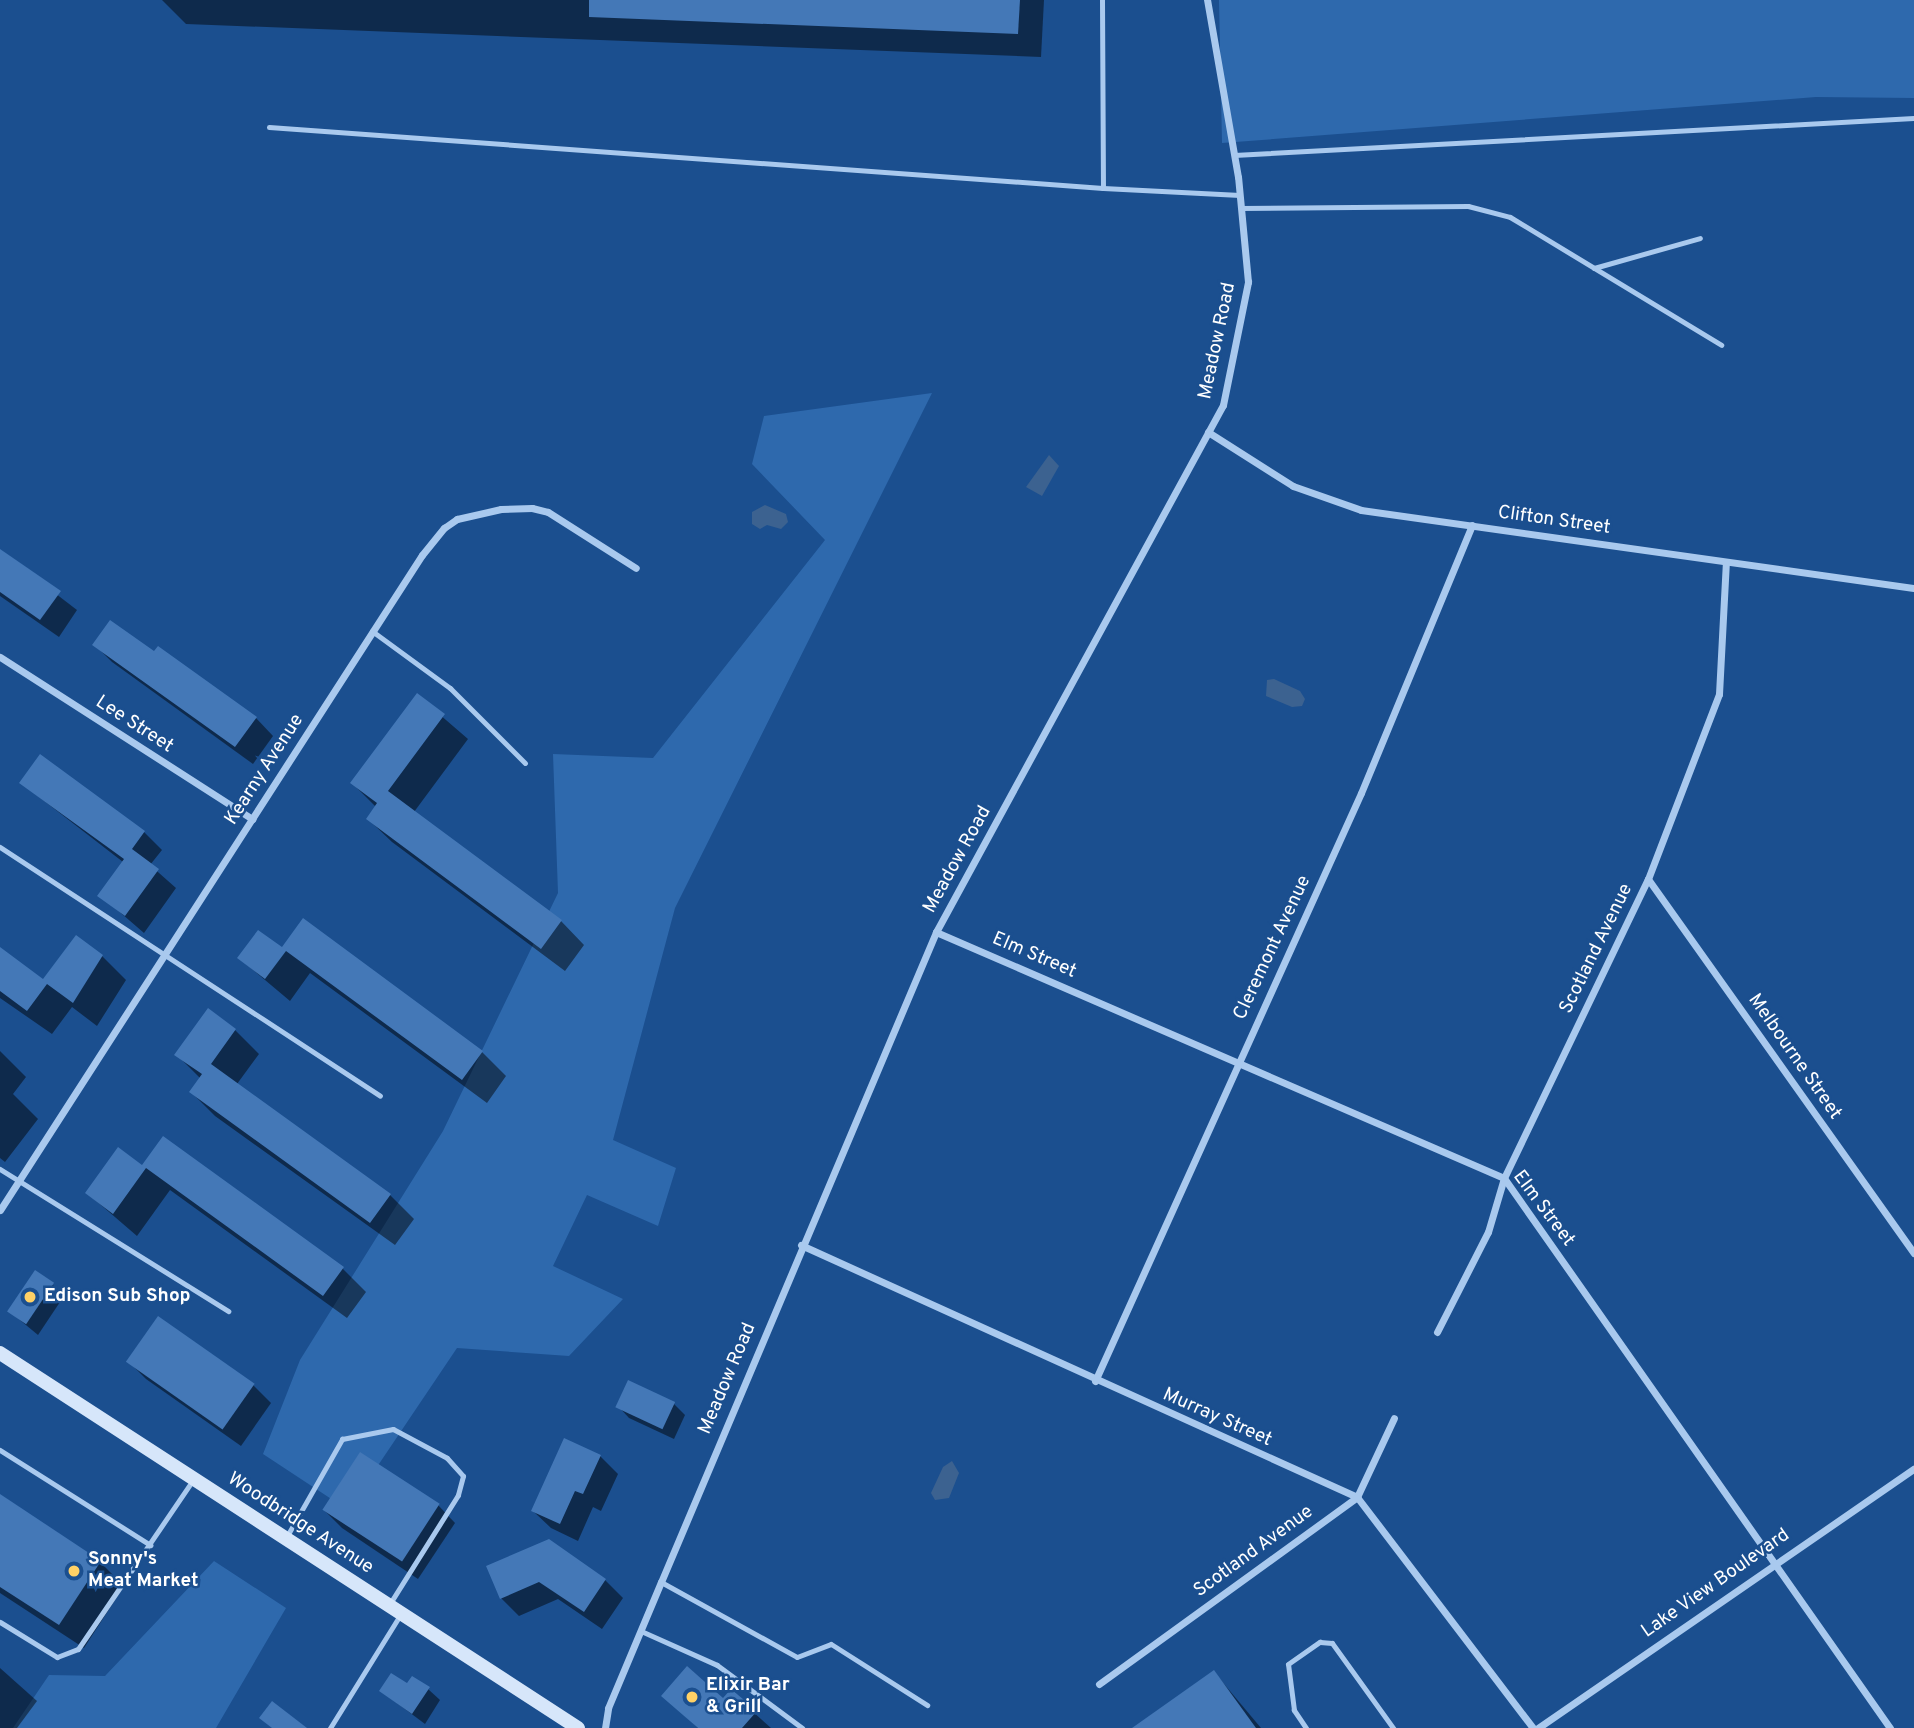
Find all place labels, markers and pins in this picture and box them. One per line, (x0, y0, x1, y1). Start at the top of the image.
place label: Edison Sub Shop (44, 1286, 190, 1308)
marker: Edison Sub Shop (22, 1289, 38, 1305)
place label: Sonny's Meat Market (88, 1549, 198, 1593)
marker: Sonny's Meat Market (66, 1563, 82, 1579)
place label: Elixir Bar & Grill (706, 1675, 790, 1719)
marker: Elixir Bar & Grill (684, 1689, 700, 1705)

